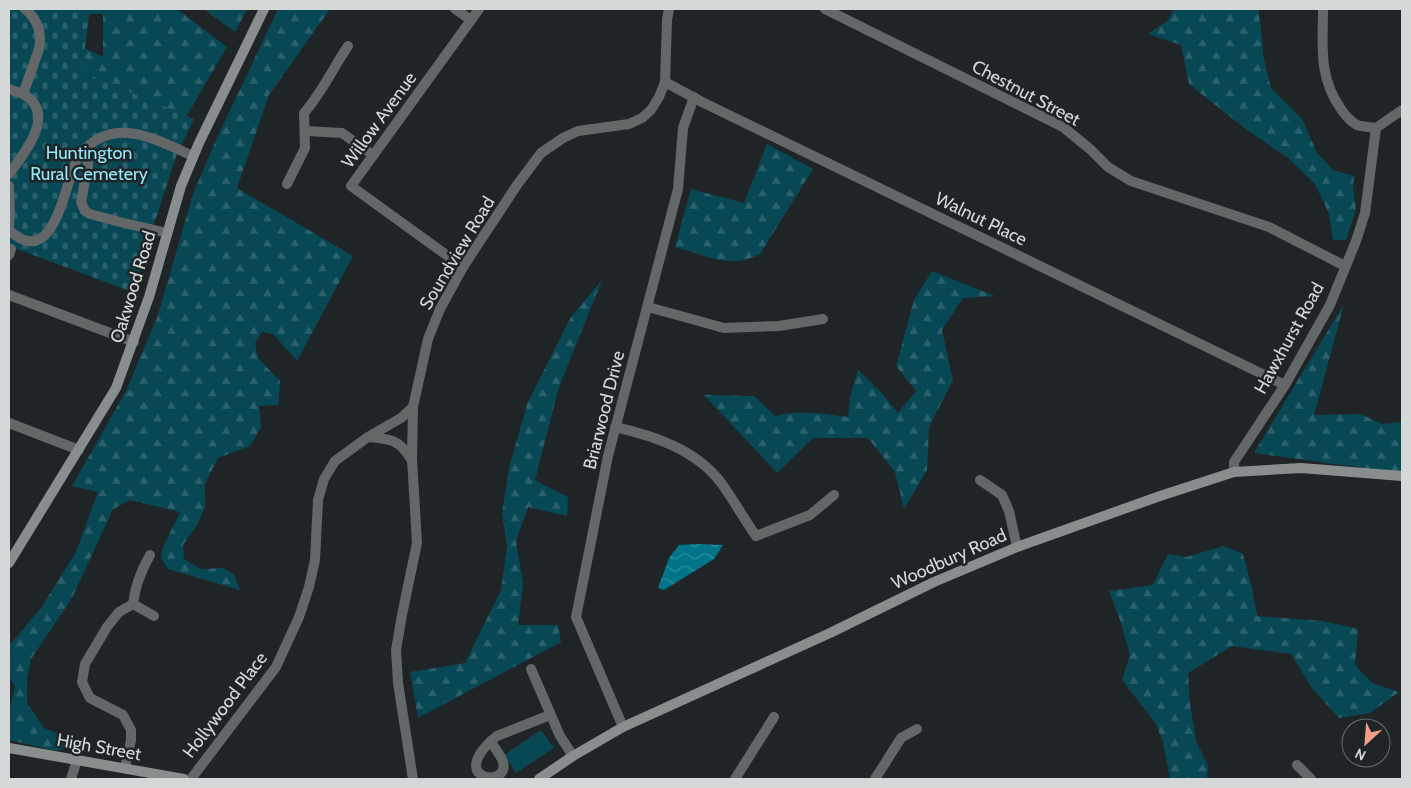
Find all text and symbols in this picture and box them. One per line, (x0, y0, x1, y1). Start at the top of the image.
street label: Chestnut Street (968, 55, 1084, 131)
street label: Willow Avenue (337, 68, 421, 172)
park label: Huntington Rural Cemetery (30, 142, 148, 185)
street label: Walnut Place (932, 187, 1030, 251)
street label: Soundview Road (415, 193, 499, 313)
street label: Oakwood Road (105, 228, 161, 346)
street label: Hawxhurst Road (1249, 278, 1329, 398)
street label: Briarwood Drive (579, 348, 629, 472)
street label: Woodbury Road (888, 524, 1010, 594)
street label: Hollywood Place (178, 648, 272, 762)
north arrow (1341, 718, 1391, 768)
street label: High Street (55, 729, 143, 765)
text: N (1352, 744, 1369, 765)

